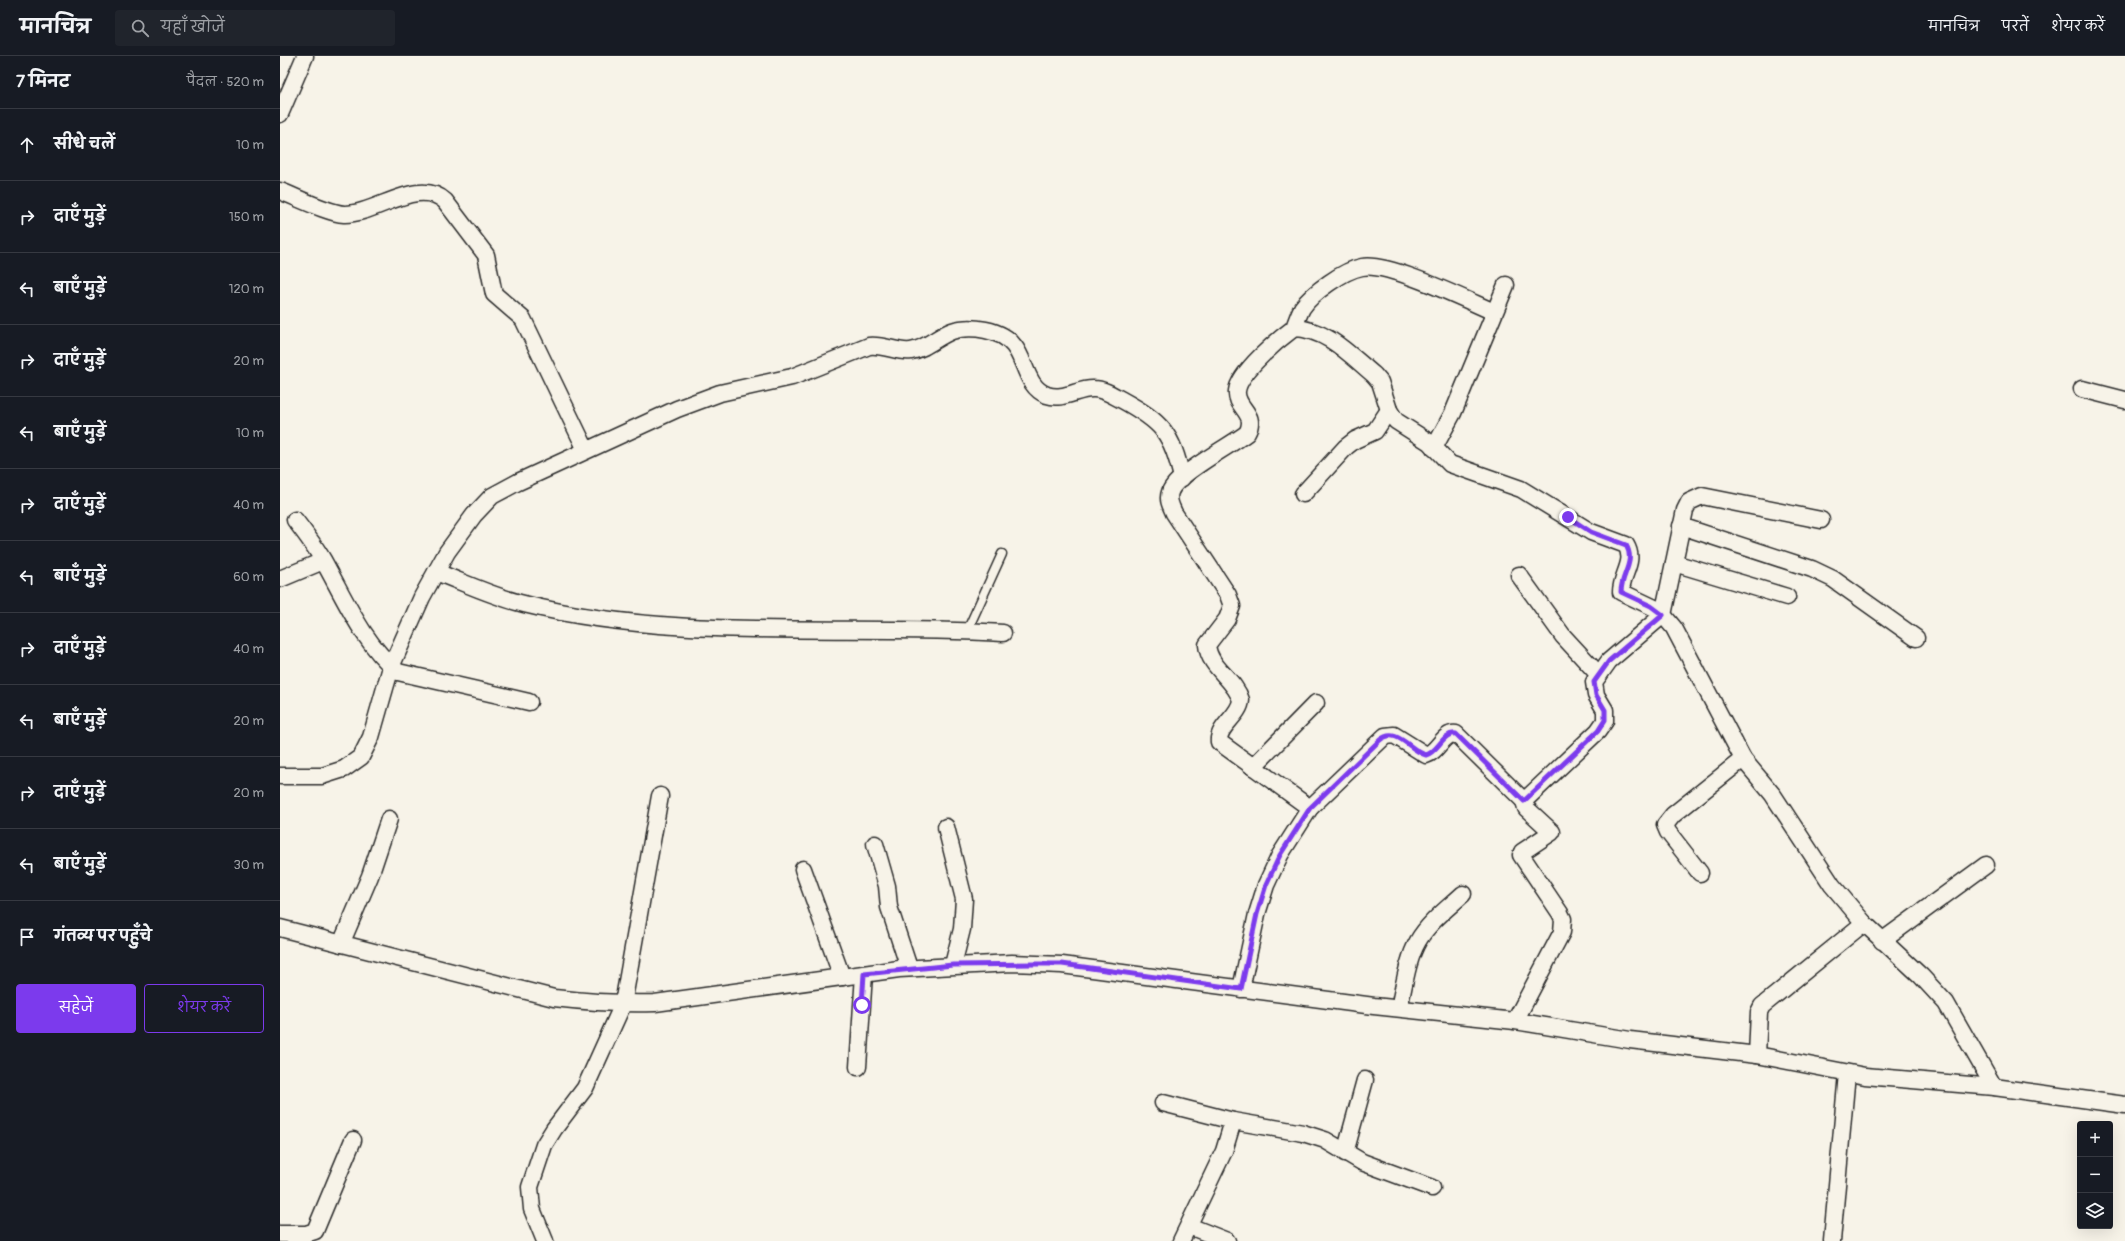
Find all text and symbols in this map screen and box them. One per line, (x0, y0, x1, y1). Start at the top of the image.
search box (115, 10, 395, 46)
text: मानचित्र (20, 15, 91, 39)
icon: search (129, 17, 151, 39)
text: यहाँ खोजें (161, 18, 225, 37)
text: मानचित्र (1928, 18, 1980, 35)
text: परतें (2002, 18, 2029, 35)
text: शेयर करें (2051, 18, 2105, 35)
text: 7 मिनट (16, 71, 70, 92)
text: पैदल · 520 m (187, 74, 264, 90)
icon: ahead (16, 134, 38, 156)
text: सीधे चलें (54, 135, 115, 154)
text: 10 m (236, 137, 264, 153)
icon: right (16, 206, 38, 228)
text: दाएँ मुड़ें (54, 207, 106, 226)
text: 150 m (229, 209, 264, 225)
icon: left (16, 278, 38, 300)
text: बाएँ मुड़ें (54, 279, 106, 298)
text: 120 m (228, 281, 264, 297)
icon: right (16, 350, 38, 372)
text: दाएँ मुड़ें (54, 351, 106, 370)
text: 20 m (233, 353, 264, 369)
icon: left (16, 422, 38, 444)
text: बाएँ मुड़ें (54, 423, 106, 442)
text: 10 m (236, 425, 264, 441)
icon: right (16, 494, 38, 516)
text: दाएँ मुड़ें (54, 495, 106, 514)
text: 40 m (233, 497, 264, 513)
route end (1559, 508, 1577, 526)
icon: left (16, 566, 38, 588)
text: बाएँ मुड़ें (54, 567, 106, 586)
text: 60 m (233, 569, 264, 585)
icon: right (16, 638, 38, 660)
text: दाएँ मुड़ें (54, 639, 106, 658)
text: 40 m (233, 641, 264, 657)
icon: left (16, 710, 38, 732)
text: बाएँ मुड़ें (54, 711, 106, 730)
text: 20 m (233, 713, 264, 729)
icon: right (16, 782, 38, 804)
text: दाएँ मुड़ें (54, 783, 106, 802)
text: 20 m (233, 785, 264, 801)
icon: left (16, 854, 38, 876)
text: बाएँ मुड़ें (54, 855, 106, 874)
text: 30 m (234, 857, 264, 873)
icon: arrive (16, 926, 38, 948)
text: गंतव्य पर पहुँचे (54, 927, 152, 946)
button: सहेजें (16, 984, 136, 1033)
button: शेयर करें (144, 984, 264, 1033)
route start (853, 996, 871, 1014)
map controls (2077, 1121, 2113, 1229)
button: + (2077, 1121, 2113, 1157)
button: − (2077, 1157, 2113, 1193)
button: layers (2077, 1193, 2113, 1229)

